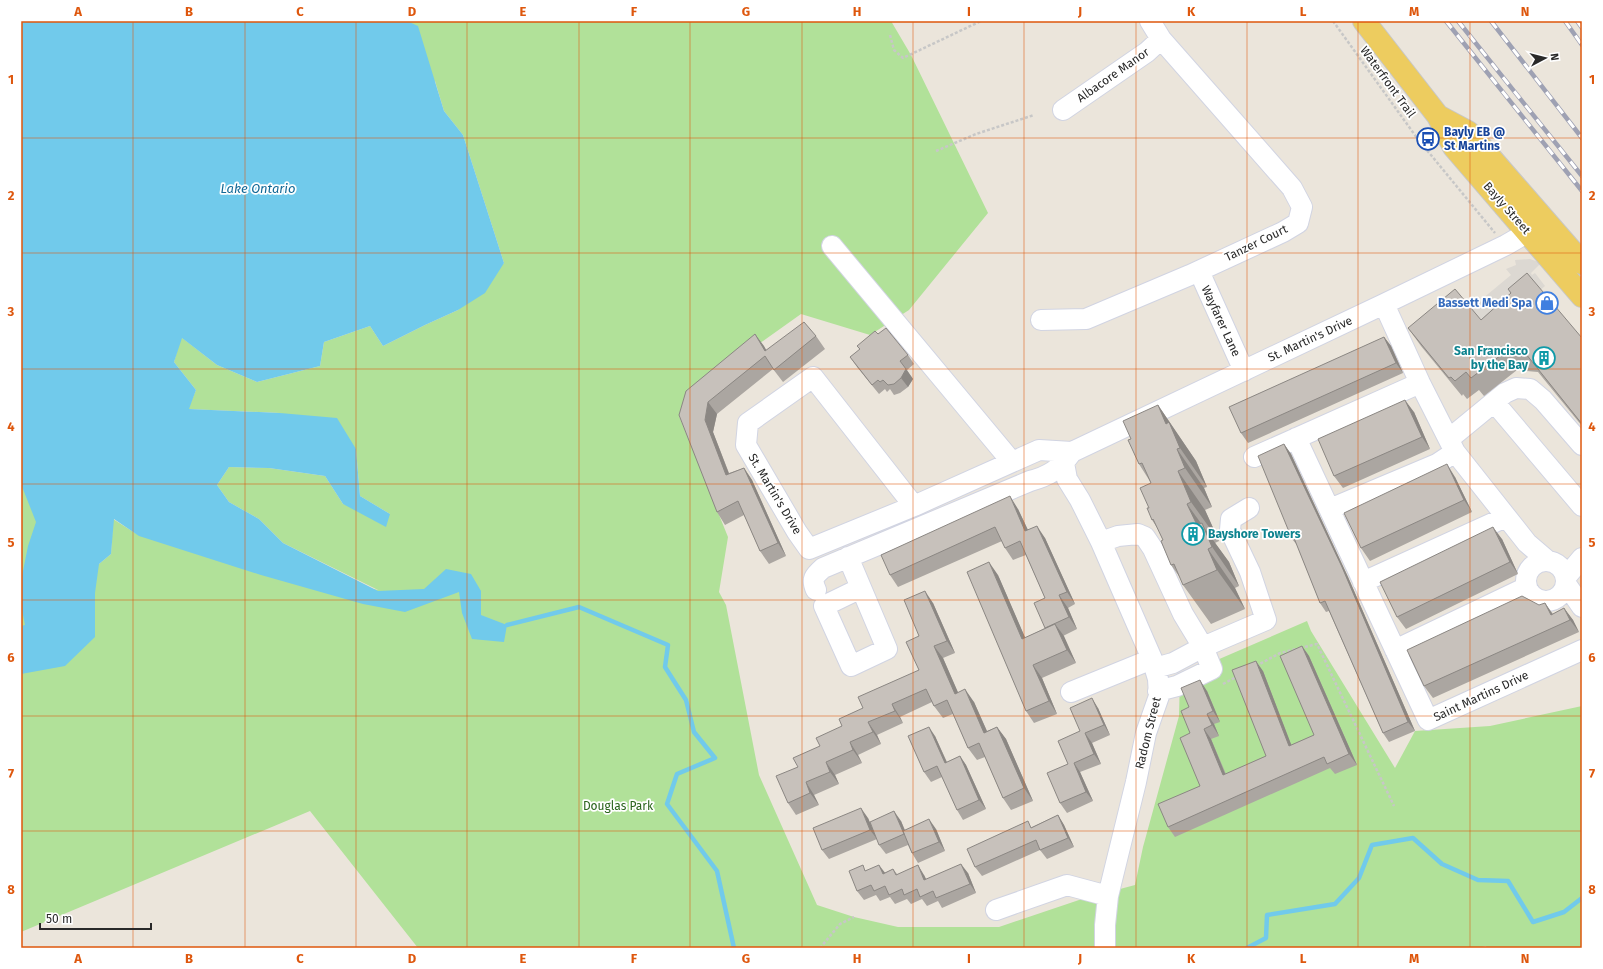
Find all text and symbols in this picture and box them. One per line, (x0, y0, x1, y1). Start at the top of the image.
text: A (73, 4, 82, 19)
text: B (185, 4, 193, 19)
text: C (296, 4, 304, 19)
text: D (408, 4, 417, 19)
text: E (520, 4, 527, 19)
text: F (631, 4, 638, 19)
text: G (742, 4, 750, 19)
text: H (853, 4, 861, 19)
text: I (967, 4, 971, 19)
text: J (1077, 4, 1082, 19)
text: K (1187, 4, 1196, 19)
text: L (1300, 4, 1307, 19)
text: M (1409, 4, 1419, 19)
text: N (1521, 4, 1529, 19)
north arrow (1525, 38, 1565, 78)
street label: Waterfront Trail (1357, 44, 1419, 121)
street label: Albacore Manor (1074, 45, 1152, 105)
text: N (1548, 52, 1561, 61)
text: 1 (8, 72, 14, 87)
text: 1 (1589, 72, 1595, 87)
place label: Bayly EB @ St Martins (1444, 125, 1505, 153)
bus stop icon: Bayly EB @ St Martins (1415, 126, 1441, 152)
street label: Bayly Street (1481, 179, 1534, 237)
water label: Lake Ontario (221, 181, 295, 196)
text: 2 (8, 188, 15, 203)
text: 2 (1589, 188, 1596, 203)
street label: Tanzer Court (1222, 221, 1290, 264)
street label: Wayfarer Lane (1198, 283, 1244, 359)
shop icon: Bassett Medi Spa (1534, 290, 1560, 316)
place label: Bassett Medi Spa (1438, 296, 1532, 310)
text: 3 (7, 304, 15, 319)
text: 3 (1588, 304, 1596, 319)
street label: St. Martin's Drive (1266, 313, 1354, 365)
place label: San Francisco by the Bay (1454, 344, 1529, 372)
building icon: San Francisco by the Bay (1531, 345, 1557, 371)
text: 4 (7, 419, 15, 434)
text: 4 (1588, 419, 1596, 434)
street label: St. Martin's Drive (745, 451, 805, 537)
building icon: Bayshore Towers (1180, 521, 1206, 547)
place label: Bayshore Towers (1208, 527, 1301, 541)
text: 5 (8, 535, 15, 550)
text: 5 (1589, 535, 1596, 550)
text: 6 (7, 650, 15, 665)
text: 6 (1588, 650, 1596, 665)
street label: Saint Martins Drive (1431, 668, 1531, 724)
street label: Radom Street (1132, 695, 1164, 771)
text: 7 (8, 766, 14, 781)
text: 7 (1589, 766, 1595, 781)
park label: Douglas Park (583, 799, 654, 813)
text: 8 (7, 882, 15, 897)
text: 8 (1588, 882, 1596, 897)
scale bar (40, 905, 151, 931)
text: 50 m (46, 912, 72, 926)
text: A (73, 951, 82, 966)
text: B (185, 951, 193, 966)
text: C (296, 951, 304, 966)
text: D (408, 951, 417, 966)
text: E (520, 951, 527, 966)
text: F (631, 951, 638, 966)
text: G (742, 951, 750, 966)
text: H (853, 951, 861, 966)
text: I (967, 951, 971, 966)
text: J (1077, 951, 1082, 966)
text: K (1187, 951, 1196, 966)
text: L (1300, 951, 1307, 966)
text: M (1409, 951, 1419, 966)
text: N (1521, 951, 1529, 966)

